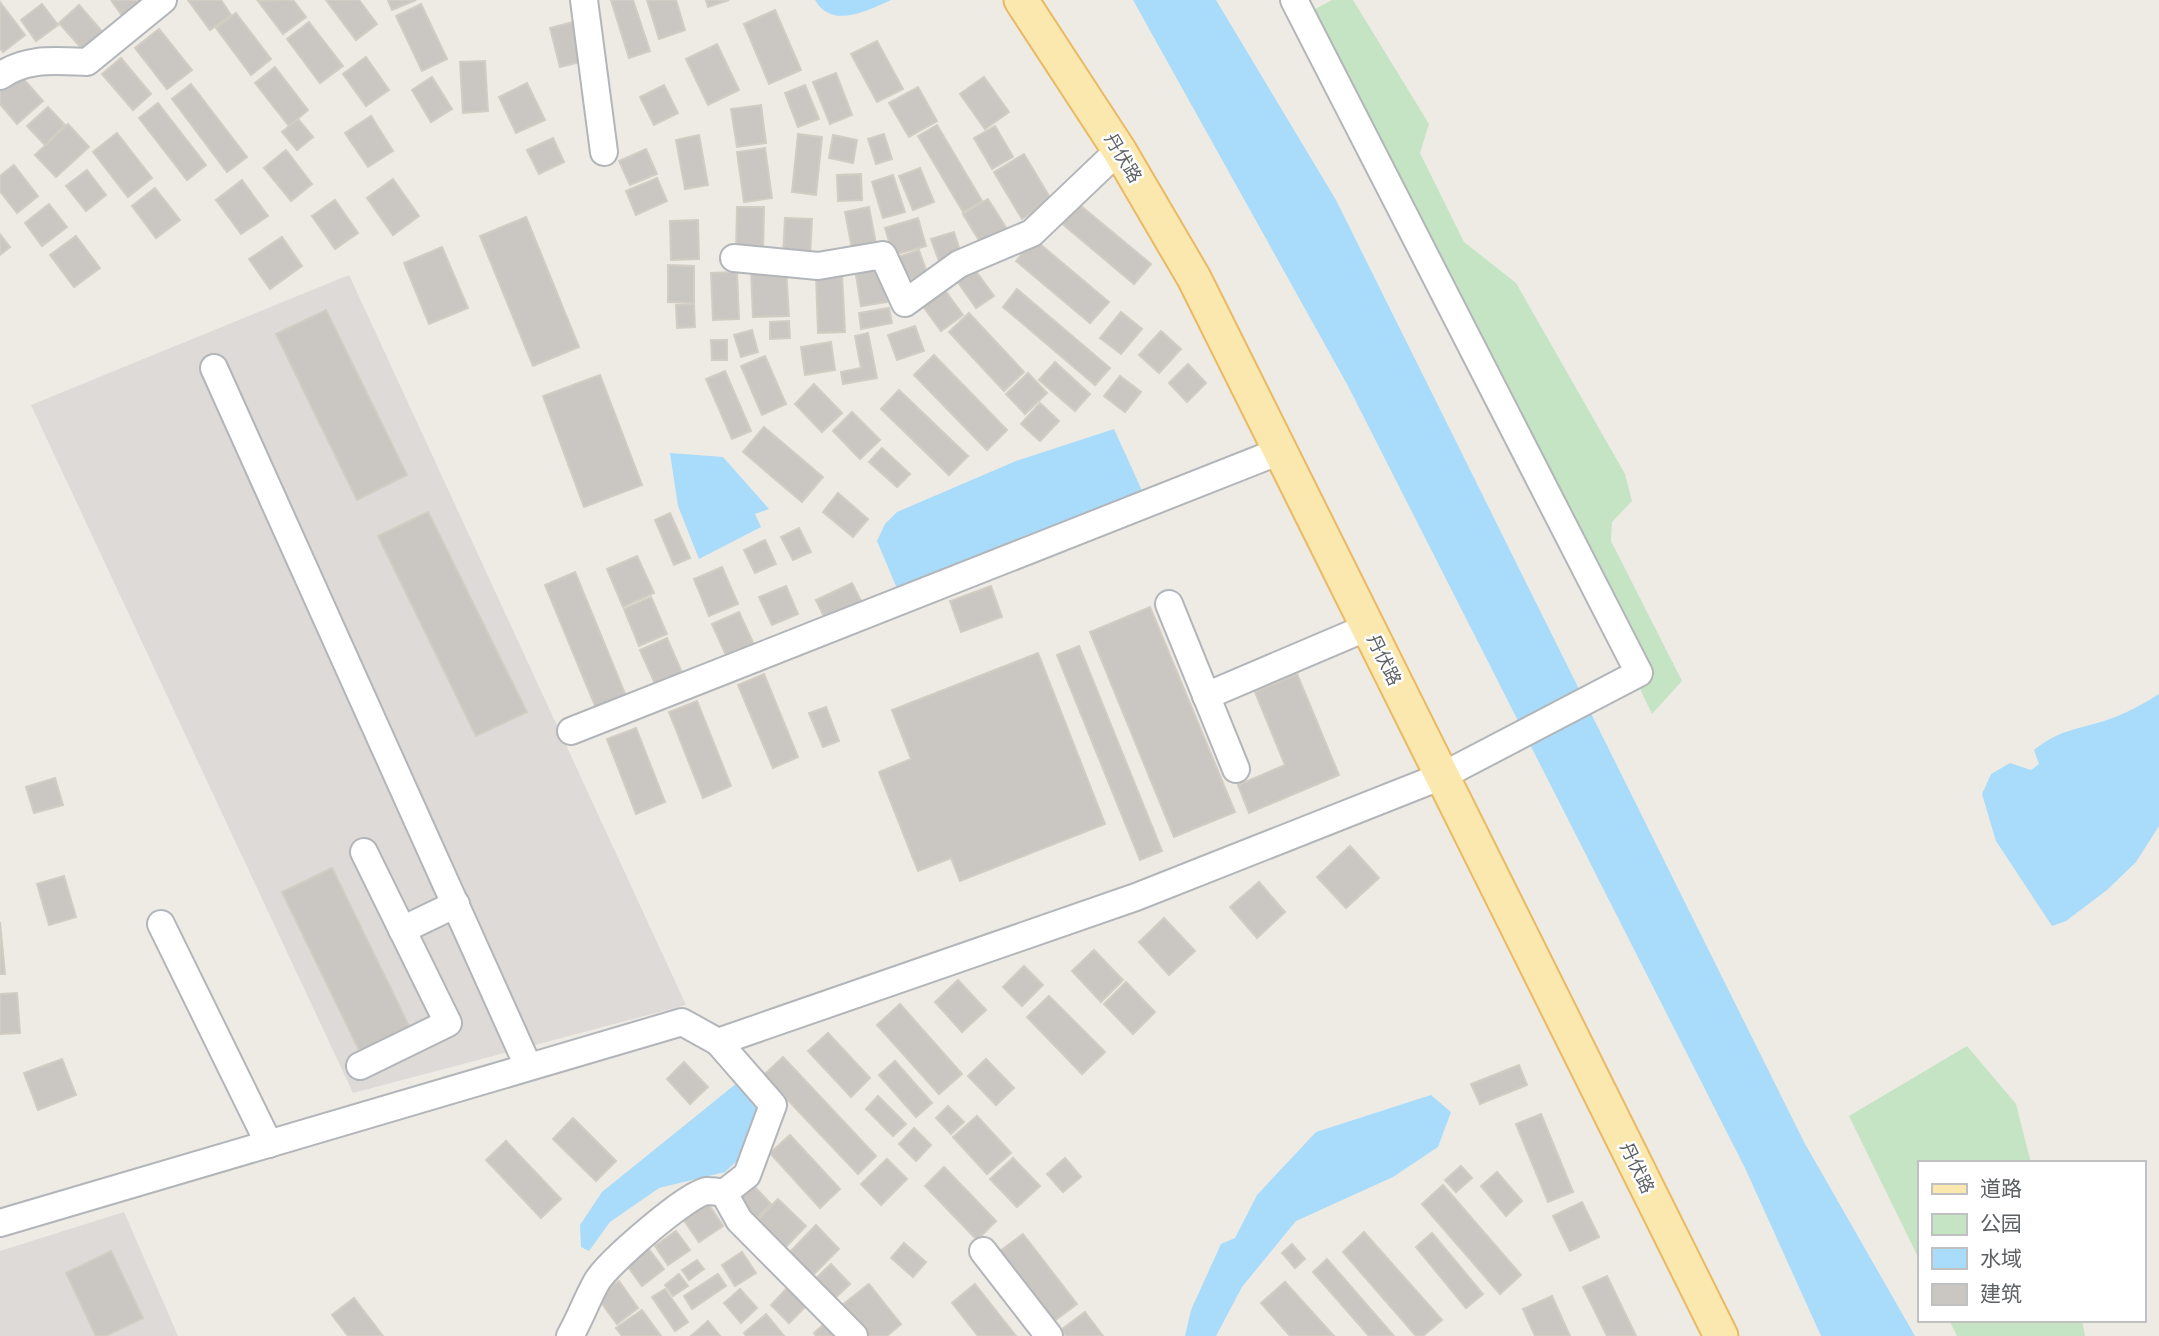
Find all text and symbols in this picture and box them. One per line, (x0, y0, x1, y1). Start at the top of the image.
street label: 丹伏路 (1100, 129, 1146, 187)
street label: 丹伏路 (1362, 631, 1406, 689)
street label: 丹伏路 (1615, 1139, 1659, 1197)
legend (1918, 1161, 2145, 1322)
text: 道路 (1980, 1176, 2022, 1201)
text: 公园 (1980, 1211, 2022, 1236)
text: 水域 (1980, 1246, 2022, 1271)
text: 建筑 (1980, 1281, 2022, 1306)

